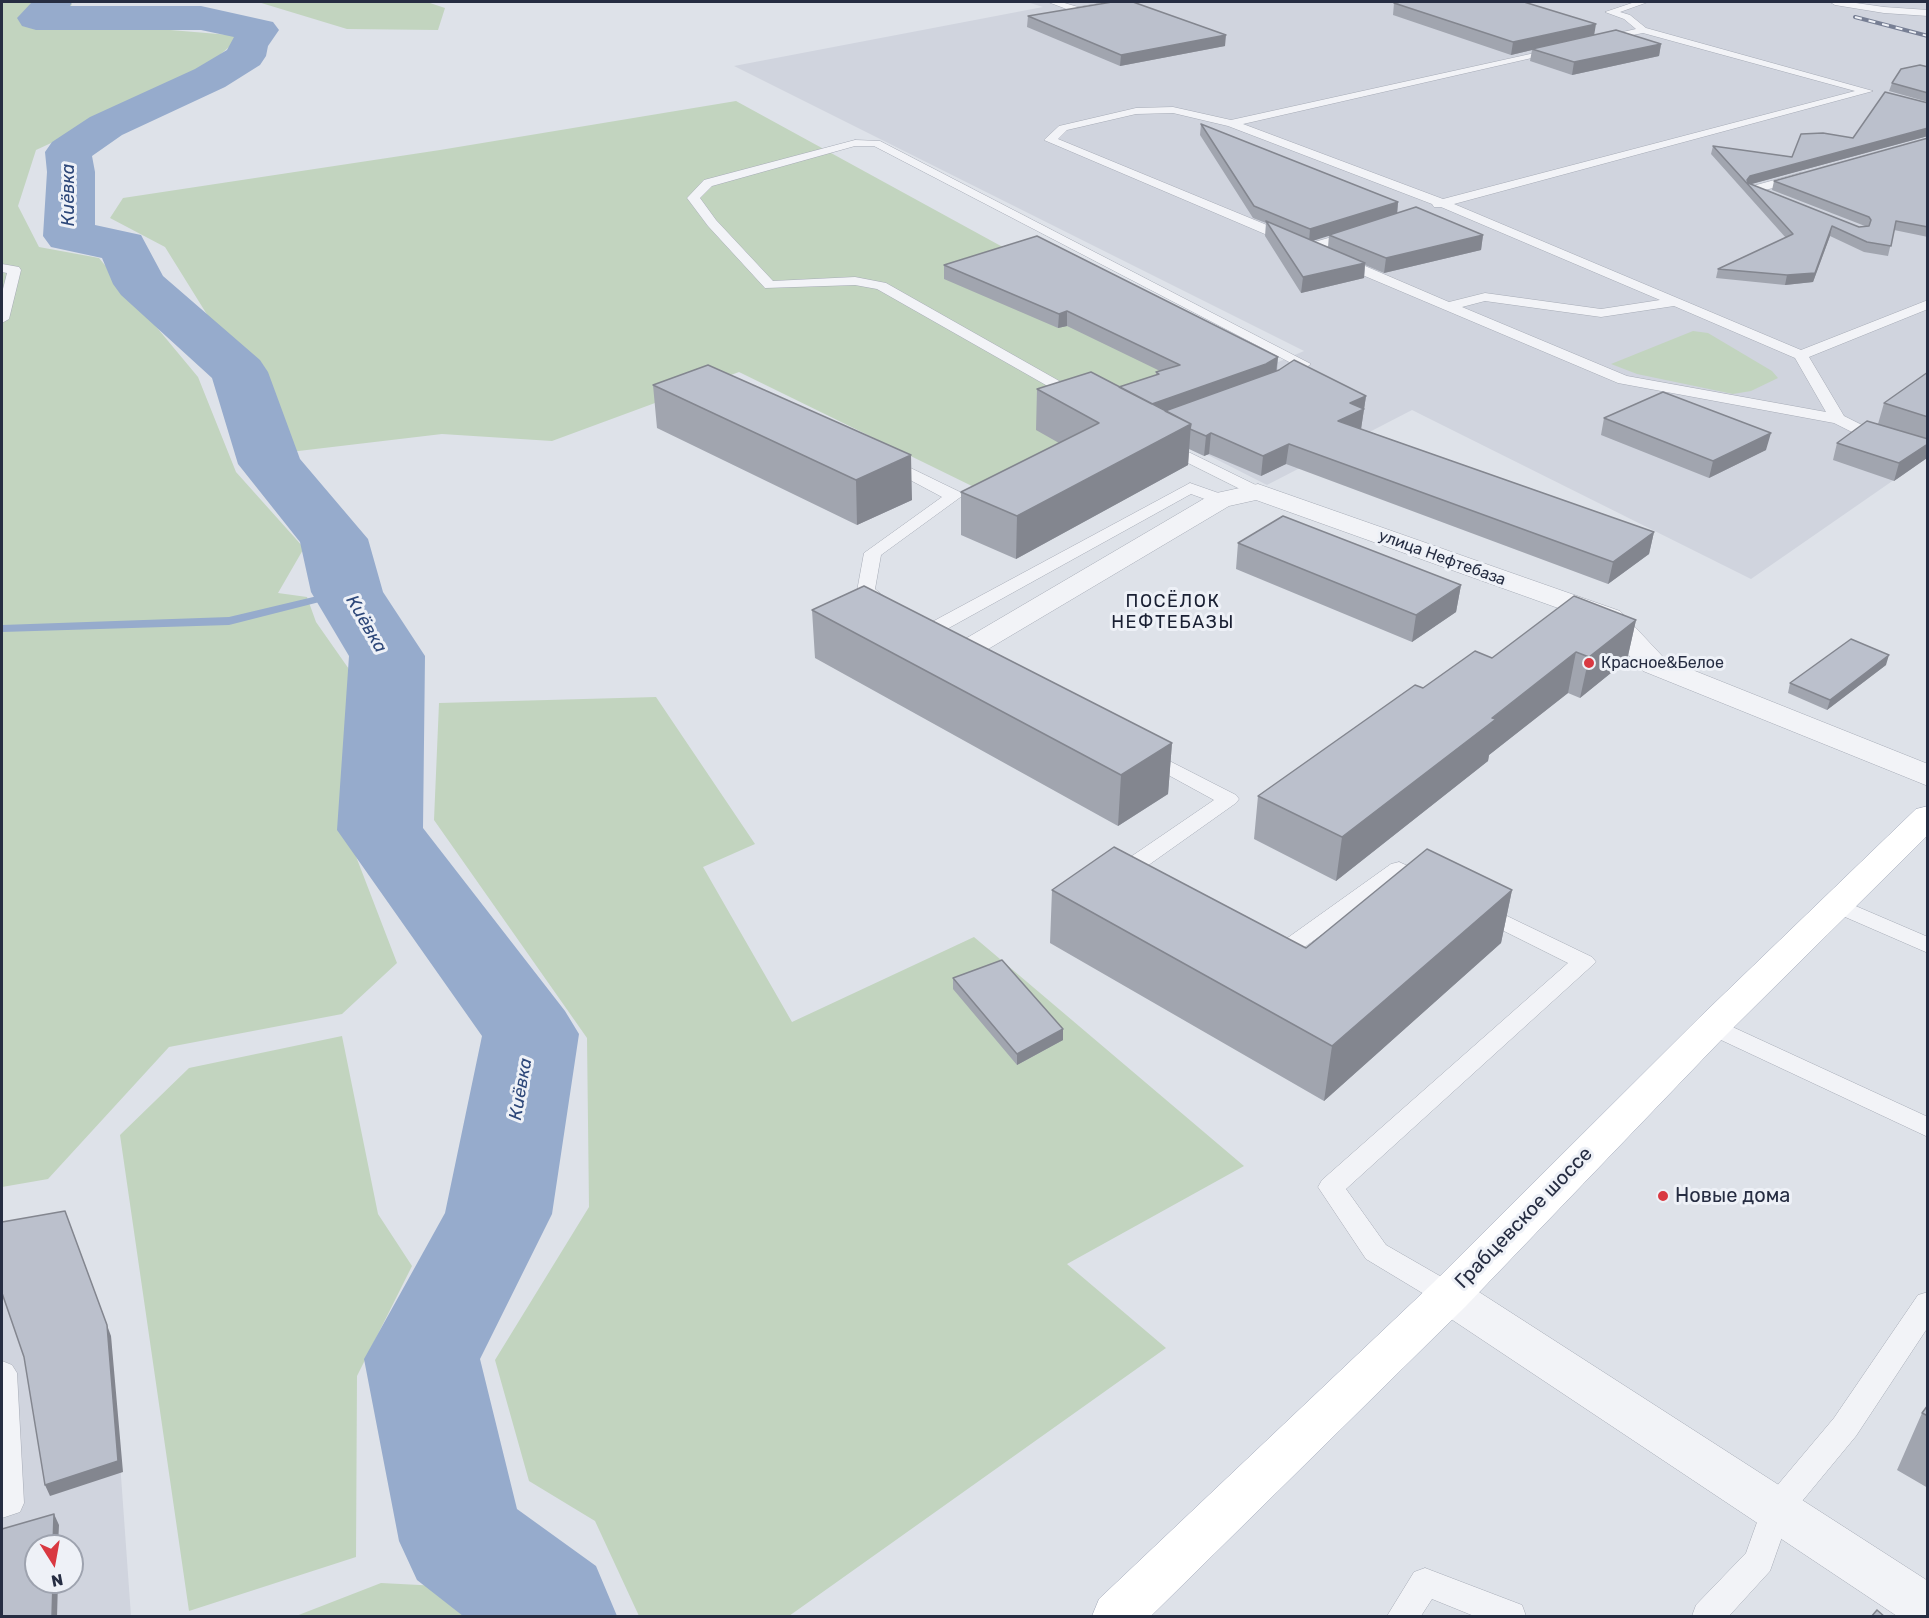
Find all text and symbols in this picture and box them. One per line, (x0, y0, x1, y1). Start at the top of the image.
water label: Киёвка (58, 164, 80, 226)
street label: улица Нефтебаза (1376, 526, 1508, 590)
water label: Киёвка (341, 591, 391, 657)
district label: ПОСЁЛОК НЕФТЕБАЗЫ (1111, 591, 1235, 634)
place label: Красное&Белое (1601, 653, 1724, 673)
marker: Красное&Белое (1582, 656, 1596, 670)
water label: Киёвка (505, 1056, 537, 1122)
street label: Грабцевское шоссе (1450, 1142, 1598, 1294)
place label: Новые дома (1675, 1184, 1790, 1208)
marker: Новые дома (1656, 1189, 1670, 1203)
north arrow (24, 1534, 84, 1594)
text: N (50, 1570, 65, 1591)

